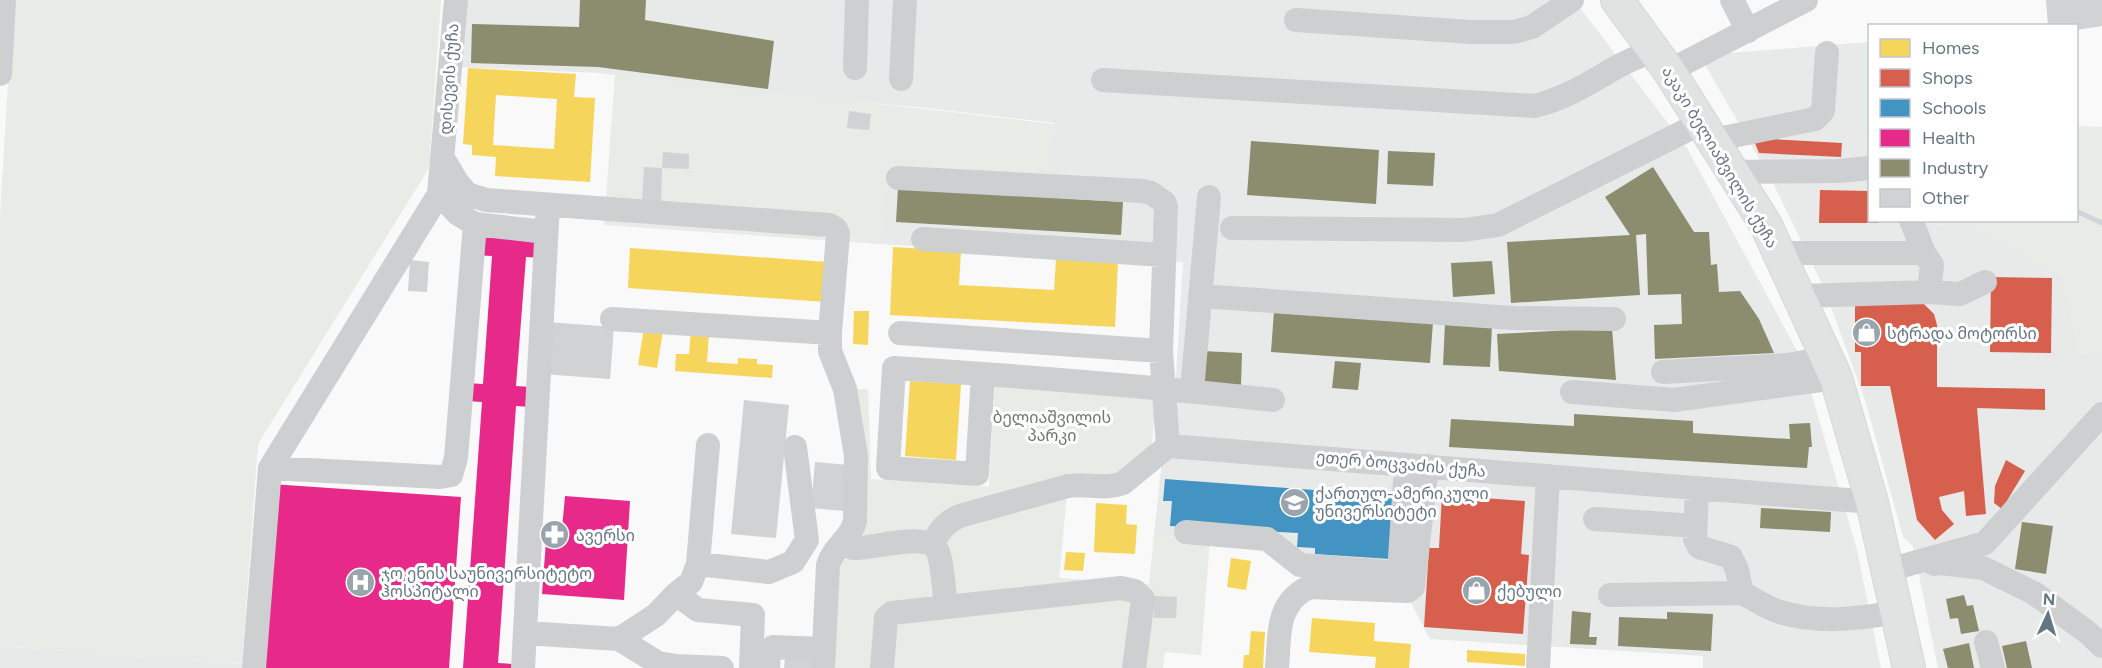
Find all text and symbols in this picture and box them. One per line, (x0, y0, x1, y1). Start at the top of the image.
street label: დისევის ქუჩა (436, 23, 463, 135)
legend (1868, 24, 2078, 222)
text: Homes (1922, 37, 1980, 59)
street label: აკაკი ბელიაშვილის ქუჩა (1657, 63, 1782, 252)
text: Shops (1922, 67, 1973, 89)
text: Schools (1922, 97, 1986, 119)
text: Health (1922, 127, 1975, 149)
text: Industry (1922, 157, 1989, 179)
text: Other (1922, 187, 1969, 209)
shop icon: სტრადა მოტორსი (1850, 317, 1882, 349)
place label: სტრადა მოტორსი (1887, 324, 2037, 344)
park label: ბელიაშვილის პარკი (993, 408, 1111, 445)
street label: ეთერ ბოცვაძის ქუჩა (1315, 447, 1487, 481)
place label: ქართულ-ამერიკული უნივერსიტეტი (1315, 484, 1489, 521)
school or university icon: ქართულ-ამერიკული უნივერსიტეტი (1278, 486, 1310, 518)
pharmacy icon: ავერსი (539, 519, 571, 551)
place label: ავერსი (576, 526, 635, 545)
place label: ჯო ენის საუნივერსიტეტო ჰოსპიტალი (381, 564, 592, 602)
hospital icon: ჯო ენის საუნივერსიტეტო ჰოსპიტალი (344, 566, 376, 598)
shop icon: ქებული (1460, 575, 1492, 607)
place label: ქებული (1497, 582, 1562, 602)
north arrow (2018, 584, 2078, 644)
text: N (2042, 590, 2056, 609)

